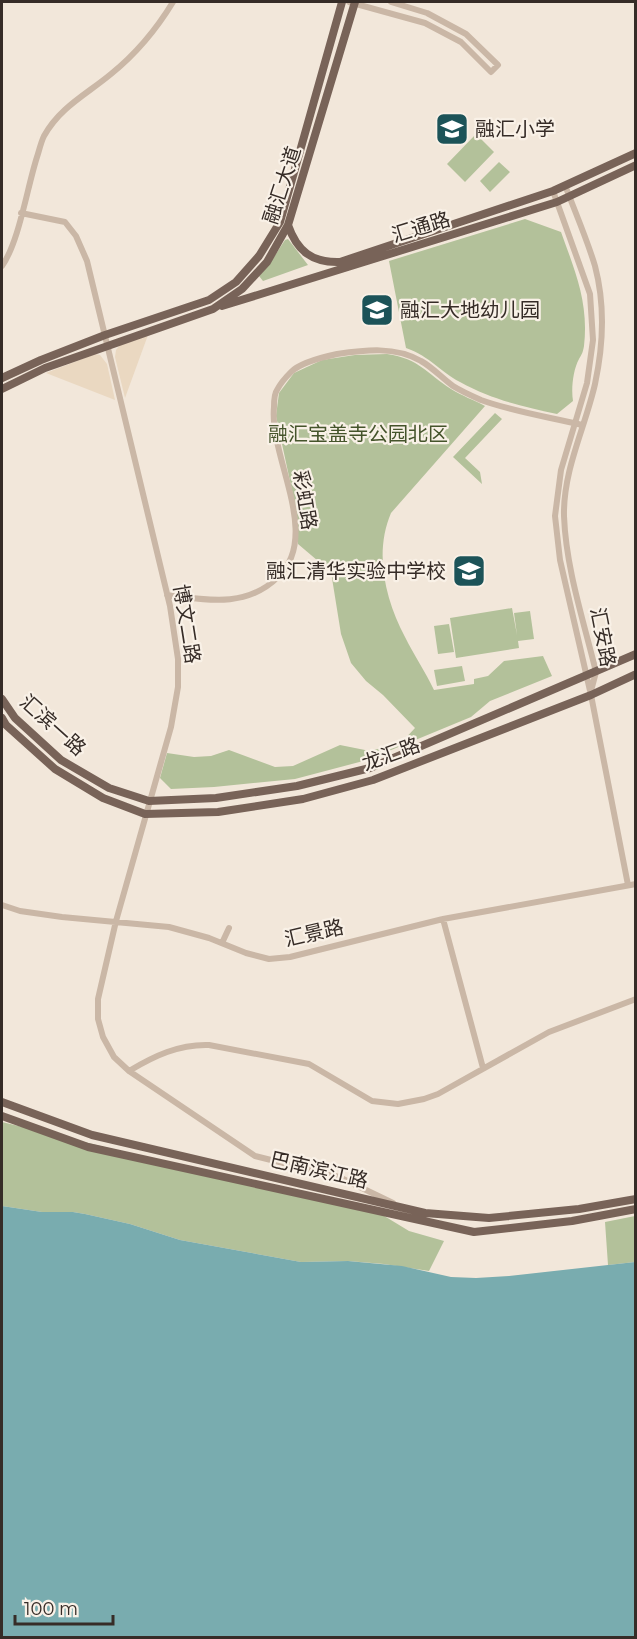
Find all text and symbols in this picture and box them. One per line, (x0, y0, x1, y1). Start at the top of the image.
school or university icon: 融汇小学 (434, 111, 470, 147)
place label: 融汇小学 (475, 117, 555, 141)
street label: 融汇大道 (258, 143, 306, 227)
street label: 汇通路 (389, 207, 453, 247)
school or university icon: 融汇大地幼儿园 (359, 292, 395, 328)
place label: 融汇大地幼儿园 (400, 298, 540, 322)
park label: 融汇宝盖寺公园北区 (268, 422, 448, 446)
street label: 彩虹路 (288, 468, 322, 532)
school or university icon: 融汇清华实验中学校 (451, 553, 487, 589)
place label: 融汇清华实验中学校 (266, 559, 446, 583)
street label: 博文二路 (169, 583, 205, 665)
street label: 汇安路 (585, 605, 621, 669)
street label: 汇滨一路 (15, 689, 91, 761)
street label: 龙汇路 (359, 732, 423, 776)
street label: 汇景路 (282, 915, 346, 951)
street label: 巴南滨江路 (268, 1147, 370, 1193)
scale bar (15, 1588, 112, 1626)
text: 100 m (24, 1598, 78, 1620)

